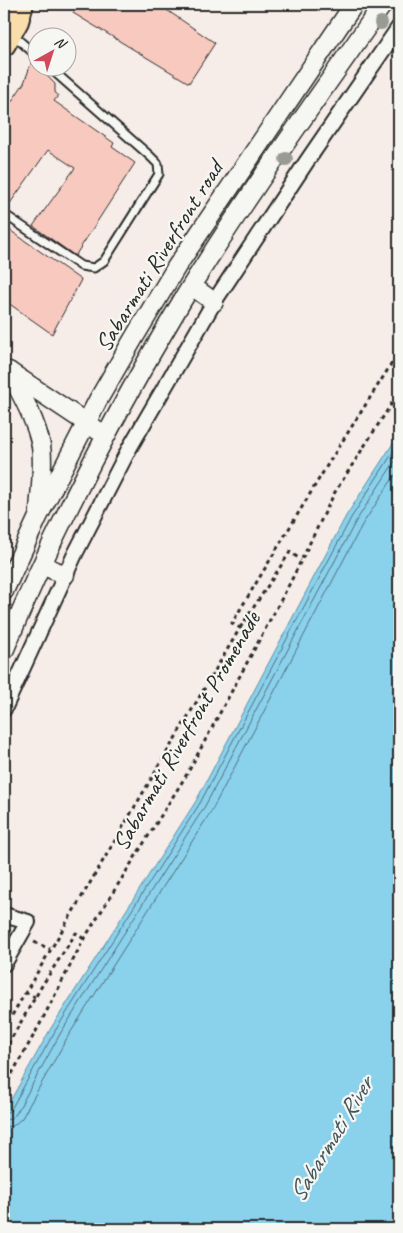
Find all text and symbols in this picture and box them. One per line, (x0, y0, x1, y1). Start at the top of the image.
north arrow (28, 28, 78, 78)
text: N (51, 33, 70, 53)
street label: Sabarmati Riverfront road (88, 152, 232, 357)
street label: Sabarmati Riverfront Promenade (105, 604, 268, 856)
water label: Sabarmati River (281, 1068, 383, 1208)

